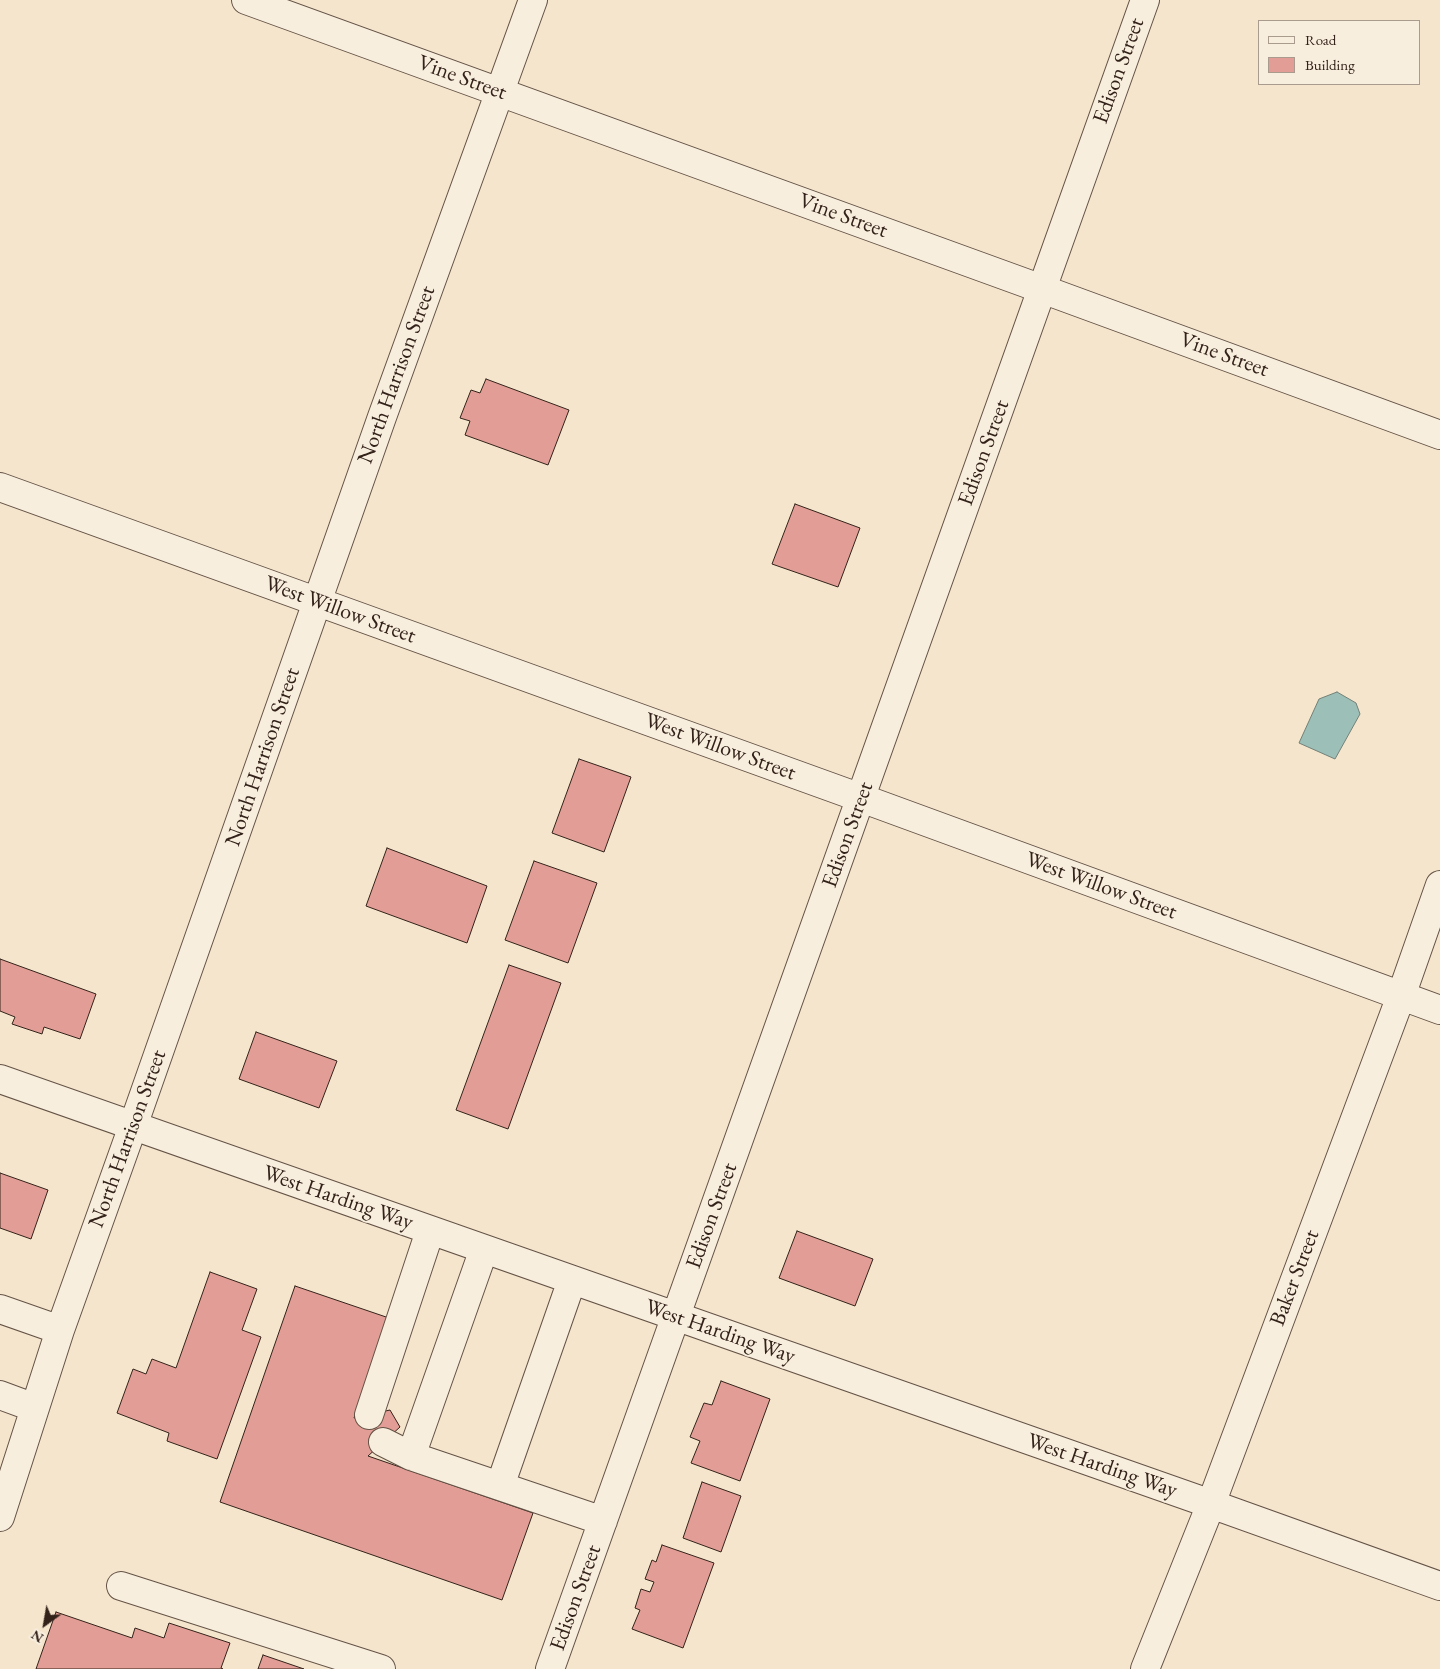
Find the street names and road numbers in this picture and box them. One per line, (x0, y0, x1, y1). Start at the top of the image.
street label: Edison Street (1088, 14, 1150, 128)
street label: Vine Street (414, 50, 510, 106)
street label: Vine Street (795, 188, 891, 244)
street label: North Harrison Street (353, 282, 441, 468)
street label: Vine Street (1176, 327, 1272, 383)
street label: Edison Street (953, 396, 1015, 510)
street label: West Willow Street (261, 570, 419, 650)
street label: North Harrison Street (220, 664, 306, 850)
street label: West Willow Street (641, 707, 799, 787)
street label: Edison Street (817, 778, 879, 892)
street label: West Willow Street (1022, 846, 1180, 926)
street label: North Harrison Street (84, 1046, 172, 1232)
street label: Edison Street (681, 1159, 743, 1273)
street label: West Harding Way (259, 1160, 417, 1236)
street label: Baker Street (1265, 1226, 1325, 1330)
street label: West Harding Way (641, 1294, 799, 1370)
street label: West Harding Way (1023, 1428, 1181, 1504)
street label: Edison Street (545, 1541, 607, 1655)

